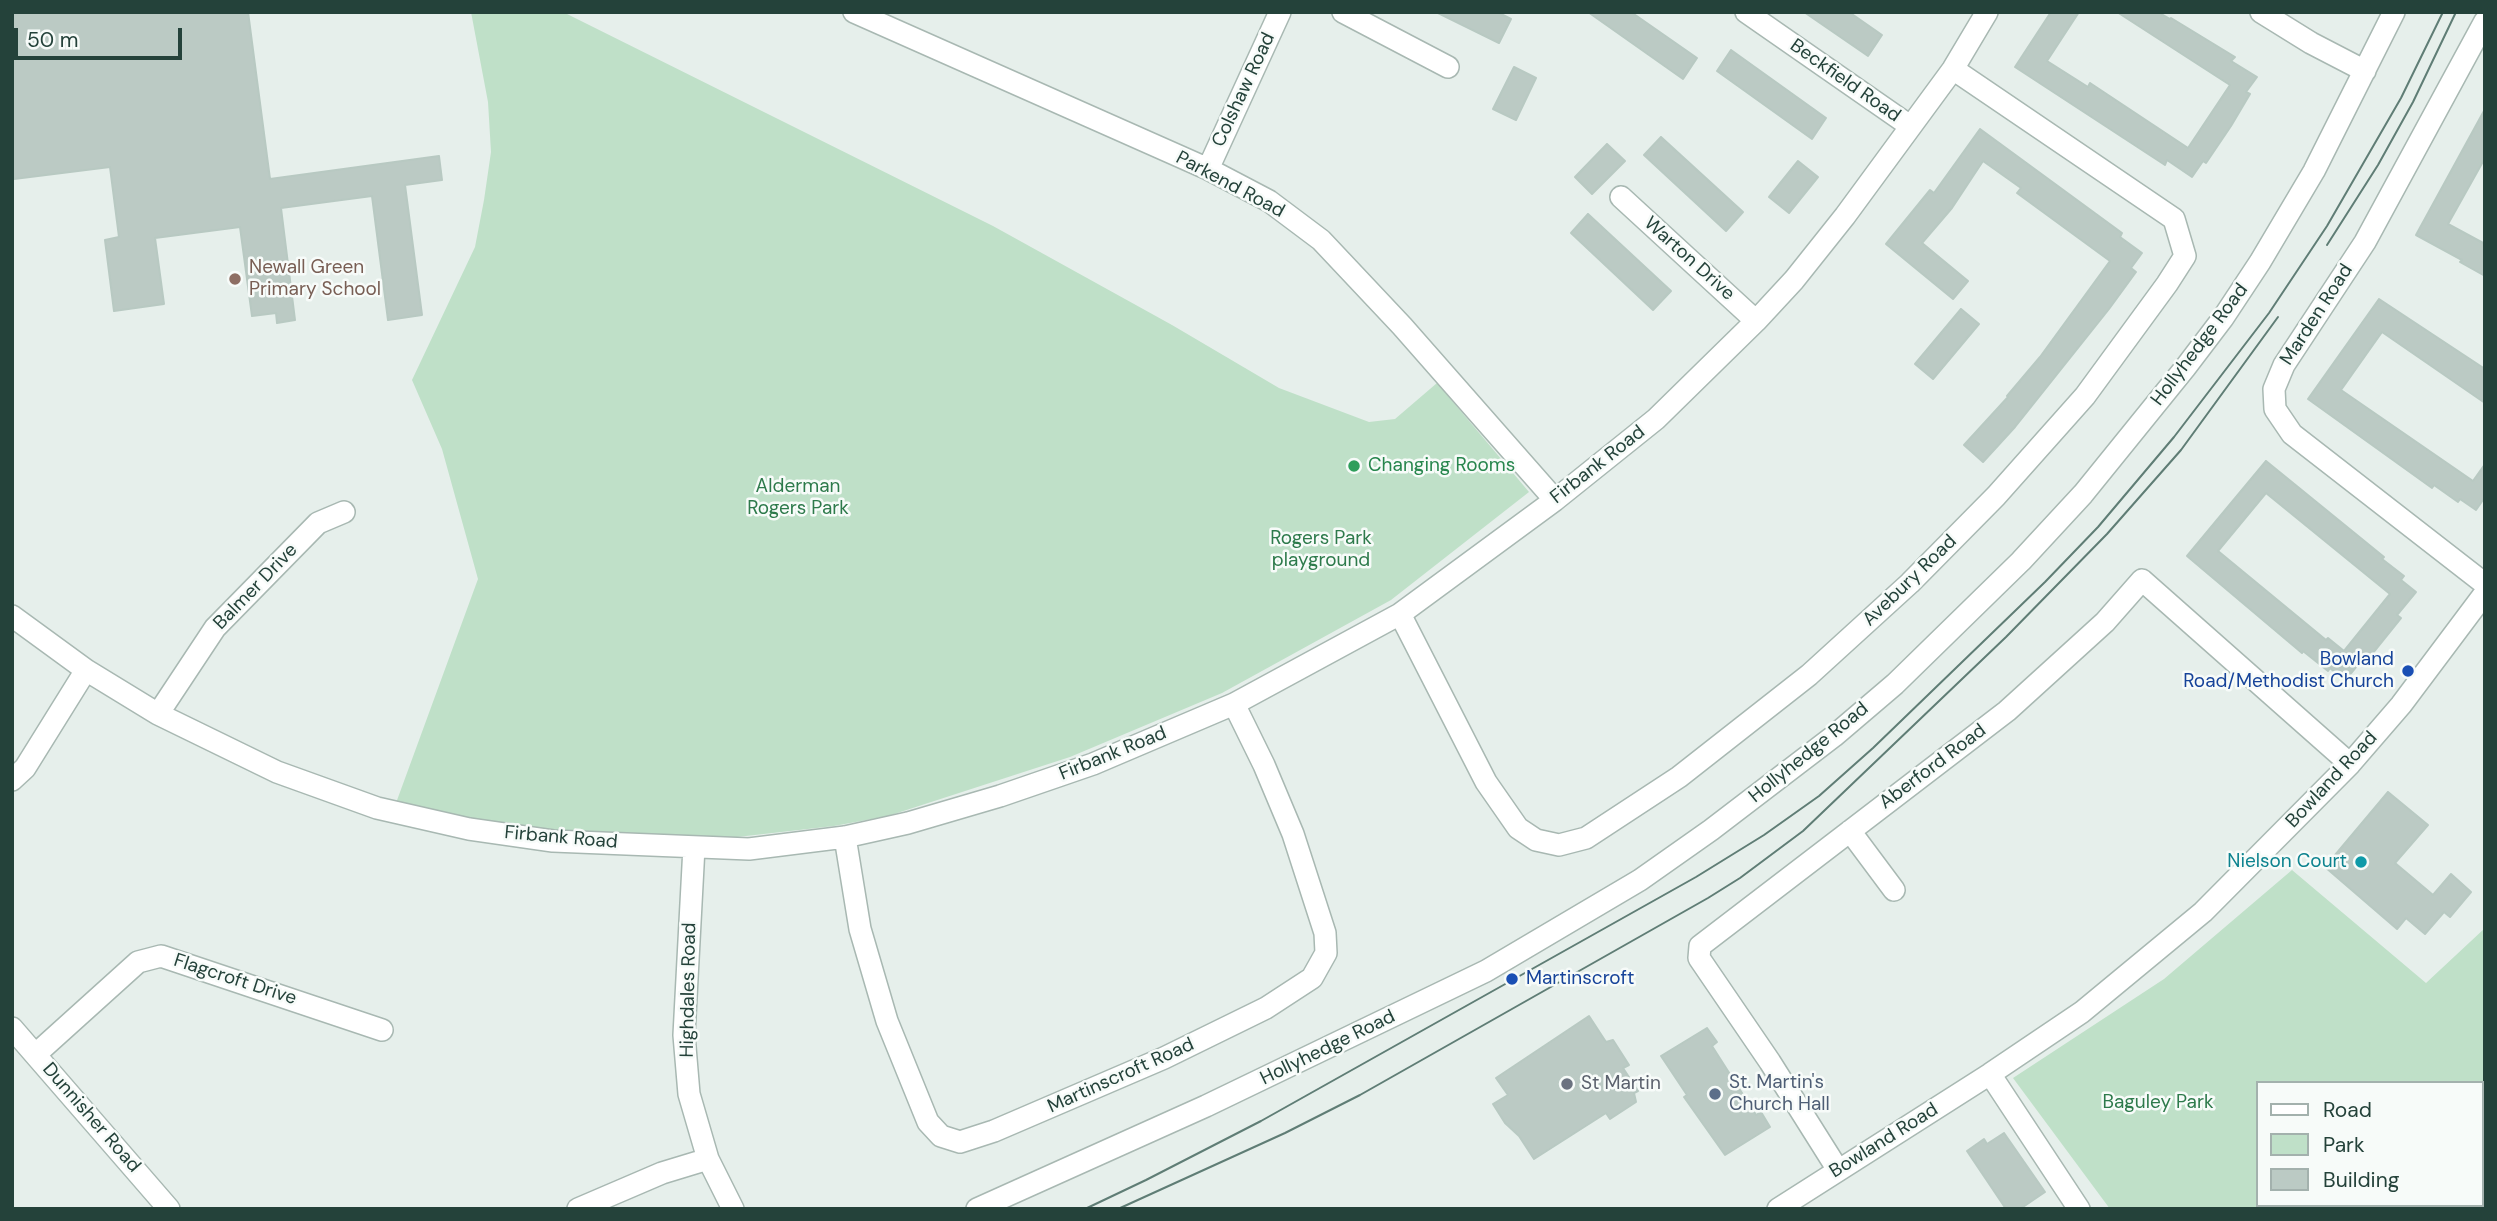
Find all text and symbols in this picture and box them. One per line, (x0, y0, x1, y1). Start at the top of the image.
scale bar (18, 14, 186, 58)
text: 50 m (27, 26, 78, 54)
street label: Colshaw Road (1208, 29, 1280, 151)
street label: Beckfield Road (1785, 34, 1905, 128)
street label: Parkend Road (1172, 147, 1288, 223)
street label: Warton Drive (1639, 212, 1739, 306)
place label: Newall Green Primary School (249, 257, 381, 301)
street label: Marden Road (2276, 260, 2358, 370)
marker: Newall Green Primary School (227, 271, 243, 287)
street label: Hollyhedge Road (2147, 279, 2253, 411)
street label: Firbank Road (1546, 421, 1650, 509)
place label: Changing Rooms (1368, 455, 1515, 477)
marker: Changing Rooms (1346, 458, 1362, 474)
park label: Alderman Rogers Park (747, 476, 849, 520)
park label: Rogers Park playground (1270, 528, 1372, 572)
street label: Avebury Road (1858, 531, 1962, 631)
street label: Balmer Drive (209, 539, 303, 635)
place label: Bowland Road/Methodist Church (2183, 649, 2394, 693)
marker: Bowland Road/Methodist Church (2400, 663, 2416, 679)
street label: Hollyhedge Road (1745, 698, 1873, 808)
street label: Aberford Road (1875, 720, 1991, 814)
street label: Firbank Road (1056, 722, 1170, 786)
street label: Bowland Road (2282, 727, 2382, 833)
street label: Firbank Road (503, 822, 619, 854)
place label: Nielson Court (2227, 851, 2347, 873)
marker: Nielson Court (2353, 854, 2369, 870)
street label: Highdales Road (676, 922, 702, 1058)
street label: Flagcroft Drive (171, 949, 299, 1011)
place label: Martinscroft (1526, 968, 1635, 990)
marker: Martinscroft (1504, 971, 1520, 987)
street label: Hollyhedge Road (1257, 1005, 1399, 1091)
street label: Martinscroft Road (1044, 1033, 1198, 1119)
street label: Dunnisher Road (37, 1058, 145, 1178)
place label: St. Martin's Church Hall (1729, 1072, 1830, 1116)
place label: St Martin (1581, 1073, 1661, 1095)
marker: St Martin (1559, 1076, 1575, 1092)
legend (2256, 1081, 2483, 1207)
marker: St. Martin's Church Hall (1707, 1086, 1723, 1102)
park label: Baguley Park (2102, 1092, 2214, 1114)
text: Road (2323, 1096, 2372, 1124)
street label: Bowland Road (1826, 1099, 1942, 1183)
text: Park (2323, 1131, 2364, 1159)
text: Building (2323, 1166, 2399, 1194)

